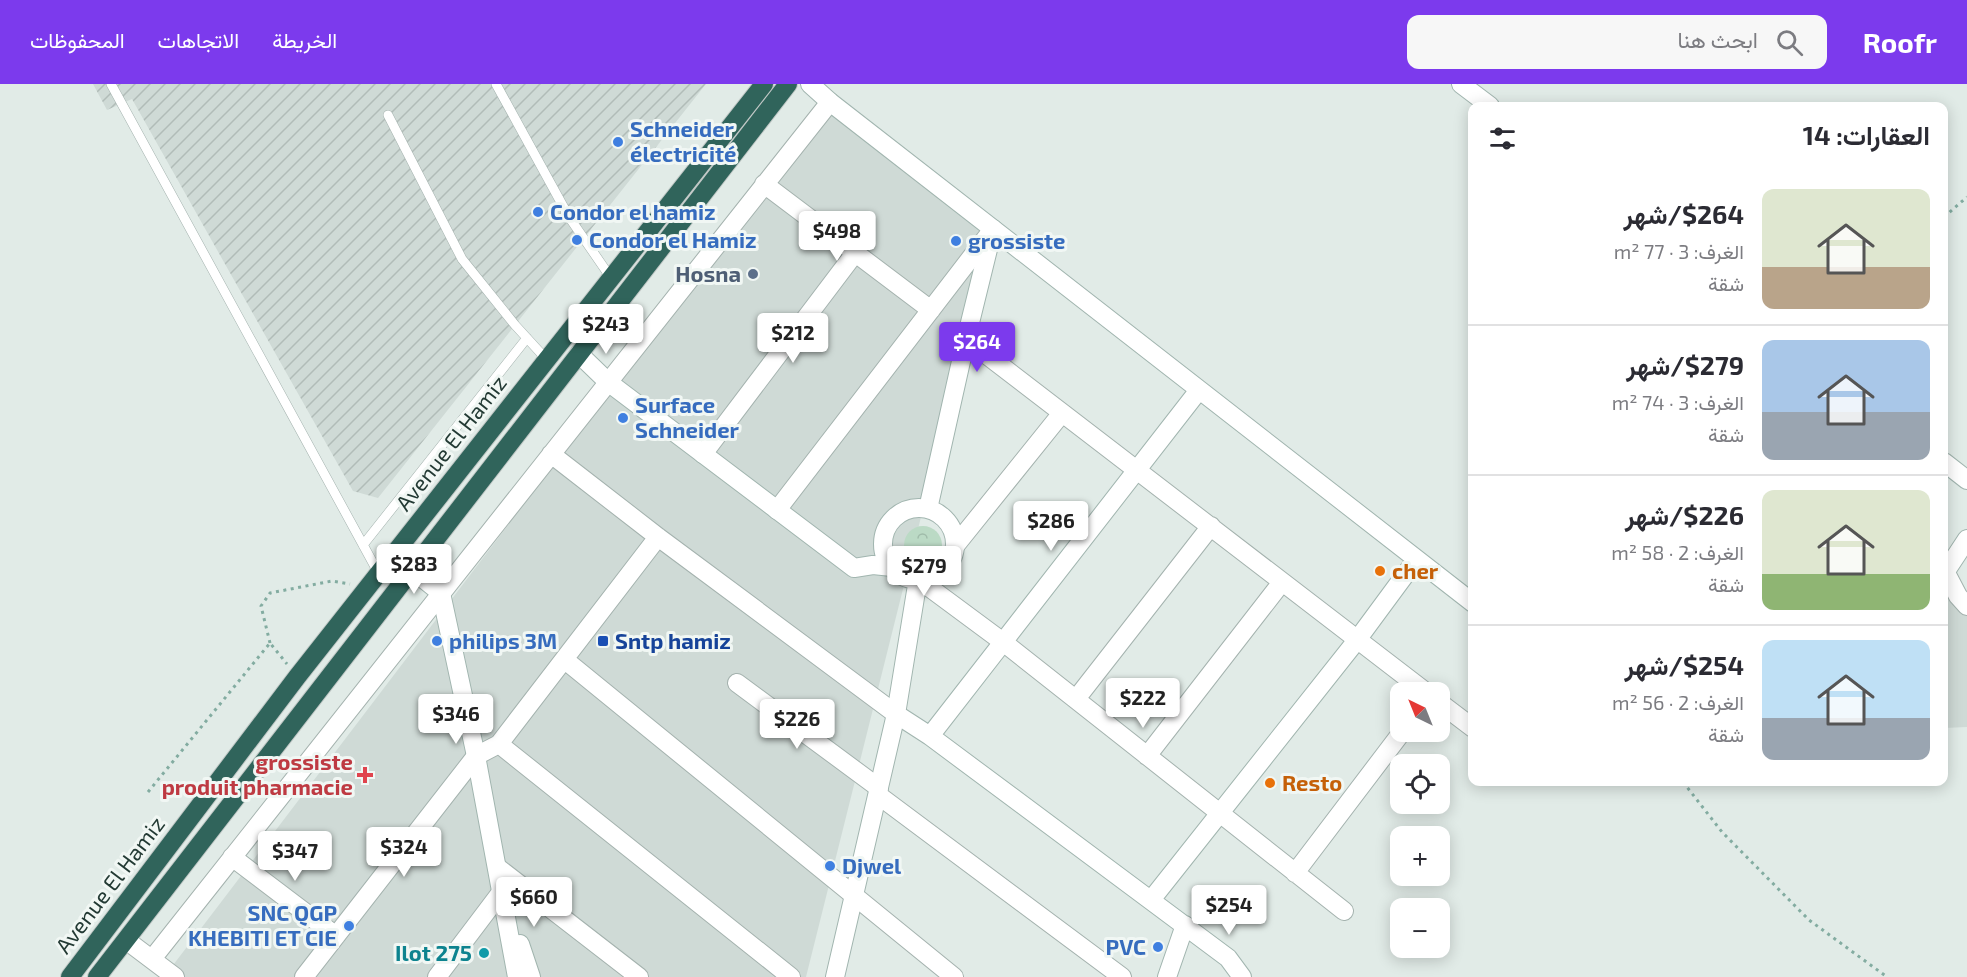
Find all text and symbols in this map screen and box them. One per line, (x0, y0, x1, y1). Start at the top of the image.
search box (1407, 15, 1827, 69)
text: Roofr (1863, 25, 1937, 59)
text: ابحث هنا (1677, 26, 1758, 52)
icon: search (1773, 26, 1806, 59)
text: المحفوظات (30, 27, 125, 52)
text: الاتجاهات (158, 27, 239, 52)
text: الخريطة (272, 27, 337, 52)
place label: Schneider électricité (630, 115, 736, 166)
text: العقارات: 14 (1803, 119, 1930, 150)
icon: filters (1486, 122, 1519, 155)
marker: Schneider électricité (611, 135, 625, 149)
place label: Condor el hamiz (550, 198, 716, 224)
text: $264/شهر (1624, 198, 1744, 229)
marker: Condor el hamiz (531, 205, 545, 219)
pin: $498 (801, 211, 873, 262)
icon: home (1810, 213, 1882, 285)
text: $498 (813, 218, 861, 242)
place label: Condor el Hamiz (589, 226, 757, 252)
place label: grossiste (968, 227, 1066, 253)
marker: Condor el Hamiz (570, 233, 584, 247)
marker: grossiste (949, 234, 963, 248)
text: الغرف: 3 · 77 m² (1614, 239, 1744, 263)
place label: Hosna (675, 260, 741, 286)
marker: Hosna (746, 267, 760, 281)
text: شقة (1708, 271, 1744, 295)
pin: $243 (570, 304, 642, 355)
text: $243 (582, 311, 630, 335)
pin: $212 (757, 313, 829, 364)
text: $212 (771, 320, 815, 344)
pin: $264 (941, 322, 1013, 373)
text: $264 (953, 329, 1001, 353)
text: $279/شهر (1626, 349, 1744, 380)
icon: home (1810, 364, 1882, 436)
street label: Avenue El Hamiz (389, 370, 511, 515)
text: الغرف: 3 · 74 m² (1612, 390, 1744, 414)
place label: Surface Schneider (635, 391, 740, 442)
marker: Surface Schneider (616, 411, 630, 425)
text: شقة (1708, 422, 1744, 446)
text: $226/شهر (1625, 499, 1744, 530)
pin: $286 (1015, 501, 1087, 552)
text: $286 (1027, 508, 1075, 532)
icon: home (1810, 514, 1882, 586)
text: الغرف: 2 · 58 m² (1611, 540, 1744, 564)
pin: $283 (378, 544, 450, 595)
pin: $279 (888, 546, 960, 597)
text: $283 (390, 551, 438, 575)
text: $279 (901, 553, 947, 577)
place label: cher (1392, 557, 1439, 583)
marker: cher (1373, 564, 1387, 578)
text: شقة (1708, 572, 1744, 596)
place label: philips 3M (449, 627, 557, 653)
place label: Sntp hamiz (615, 627, 731, 653)
marker: philips 3M (430, 634, 444, 648)
marker: Sntp hamiz (596, 634, 610, 648)
text: $254/شهر (1624, 649, 1744, 680)
icon: home (1810, 664, 1882, 736)
pin: $222 (1107, 678, 1179, 729)
north arrow (1390, 682, 1450, 742)
map controls (1390, 682, 1450, 958)
text: $222 (1120, 685, 1166, 709)
text: الغرف: 2 · 56 m² (1612, 690, 1744, 714)
pin: $346 (420, 694, 492, 745)
pin: $226 (761, 699, 833, 750)
text: $346 (432, 701, 480, 725)
text: $226 (774, 706, 820, 730)
text: شقة (1708, 722, 1744, 746)
place label: grossiste produit pharmacie (162, 748, 353, 799)
button: locate (1390, 754, 1450, 814)
marker: grossiste produit pharmacie (358, 768, 372, 782)
place label: Resto (1282, 769, 1342, 795)
marker: Resto (1263, 776, 1277, 790)
street label: Avenue El Hamiz (49, 811, 169, 958)
button: + (1390, 826, 1450, 886)
pin: $324 (368, 827, 440, 878)
pin: $347 (259, 831, 331, 882)
text: $324 (380, 834, 428, 858)
text: $347 (272, 838, 318, 862)
place label: Djwel (842, 852, 902, 878)
marker: Djwel (823, 859, 837, 873)
pin: $660 (498, 877, 570, 928)
text: $660 (510, 884, 558, 908)
pin: $254 (1193, 885, 1265, 936)
text: $254 (1206, 892, 1253, 916)
button: − (1390, 898, 1450, 958)
place label: SNC QGP KHEBITI ET CIE (188, 899, 337, 950)
marker: SNC QGP KHEBITI ET CIE (342, 919, 356, 933)
place label: PVC (1106, 933, 1146, 959)
place label: Ilot 275 (395, 939, 472, 965)
marker: PVC (1151, 940, 1165, 954)
marker: Ilot 275 (477, 946, 491, 960)

